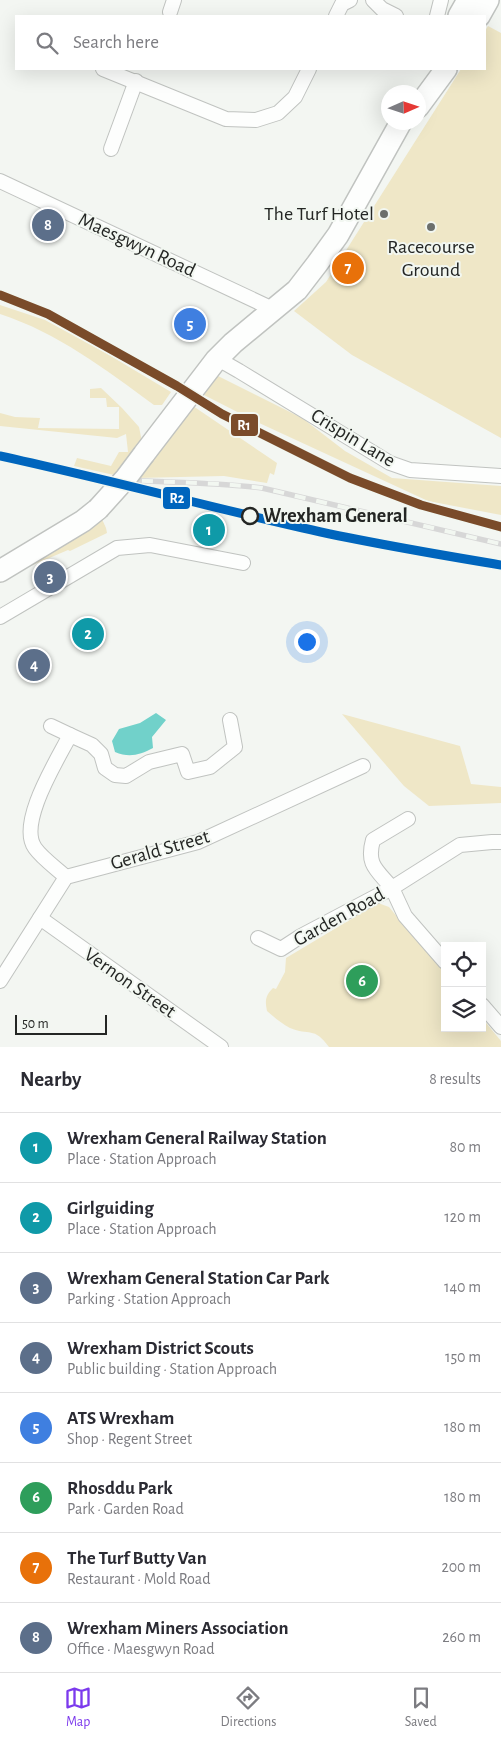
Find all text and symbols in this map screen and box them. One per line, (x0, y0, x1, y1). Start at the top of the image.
search box (15, 15, 486, 70)
icon: search (33, 29, 61, 57)
text: Search here (73, 33, 159, 52)
north arrow (381, 85, 426, 130)
place label: The Turf Hotel (264, 204, 374, 224)
pin: 8 (32, 206, 64, 244)
marker: The Turf Hotel (378, 208, 390, 220)
street label: Maesgwyn Road (75, 209, 199, 281)
marker: Racecourse Ground (425, 221, 437, 233)
place label: Racecourse Ground (387, 237, 475, 280)
pin: 7 (332, 249, 364, 287)
pin: 5 (174, 305, 206, 343)
street label: Crispin Lane (307, 405, 399, 471)
line badge: R1 (230, 413, 259, 437)
text: R1 (237, 419, 251, 433)
line badge: R2 (162, 486, 191, 510)
text: R2 (170, 492, 185, 506)
place label: Wrexham General (263, 506, 408, 526)
marker: Wrexham General (241, 507, 259, 525)
pin: 1 (193, 511, 225, 549)
pin: 3 (34, 558, 66, 596)
pin: 2 (72, 615, 104, 653)
your location (294, 629, 320, 655)
pin: 4 (18, 646, 50, 684)
street label: Gerald Street (108, 826, 212, 874)
street label: Garden Road (290, 884, 388, 950)
map controls (441, 942, 486, 1032)
button: locate (441, 942, 486, 987)
street label: Vernon Street (81, 944, 180, 1022)
pin: 6 (346, 962, 378, 1000)
button: layers (441, 987, 486, 1032)
scale bar (15, 1012, 108, 1035)
text: 50 m (22, 1017, 49, 1031)
text: Nearby (20, 1069, 81, 1090)
text: 8 results (429, 1071, 481, 1087)
text: Wrexham General Railway Station (67, 1129, 327, 1148)
text: 1 (33, 1139, 39, 1155)
text: 80 m (450, 1139, 481, 1155)
text: Place · Station Approach (67, 1151, 217, 1167)
text: Girlguiding (67, 1199, 154, 1218)
text: 2 (32, 1209, 40, 1225)
text: 120 m (444, 1209, 481, 1225)
text: Place · Station Approach (67, 1221, 217, 1237)
text: Wrexham General Station Car Park (67, 1269, 329, 1288)
text: 3 (33, 1279, 39, 1295)
text: 140 m (444, 1279, 481, 1295)
text: Parking · Station Approach (67, 1291, 231, 1307)
text: Wrexham District Scouts (67, 1339, 254, 1358)
text: 4 (32, 1349, 40, 1365)
text: 150 m (445, 1349, 481, 1365)
text: Public building · Station Approach (67, 1361, 277, 1377)
text: ATS Wrexham (67, 1409, 174, 1428)
text: 5 (33, 1419, 39, 1435)
text: 180 m (444, 1419, 481, 1435)
text: Shop · Regent Street (67, 1431, 192, 1447)
text: Rhosddu Park (67, 1479, 173, 1498)
text: 6 (32, 1489, 40, 1505)
text: 180 m (444, 1489, 481, 1505)
text: Park · Garden Road (67, 1501, 184, 1517)
text: The Turf Butty Van (67, 1549, 207, 1568)
text: 7 (33, 1559, 39, 1575)
text: 200 m (441, 1559, 481, 1575)
text: Restaurant · Mold Road (67, 1571, 211, 1587)
text: Wrexham Miners Association (67, 1619, 288, 1638)
text: 8 (32, 1629, 40, 1645)
text: 260 m (442, 1629, 481, 1645)
text: Office · Maesgwyn Road (67, 1641, 215, 1657)
tab: Map (64, 1684, 92, 1731)
tab: Directions (221, 1684, 276, 1731)
tab: Saved (405, 1684, 437, 1731)

